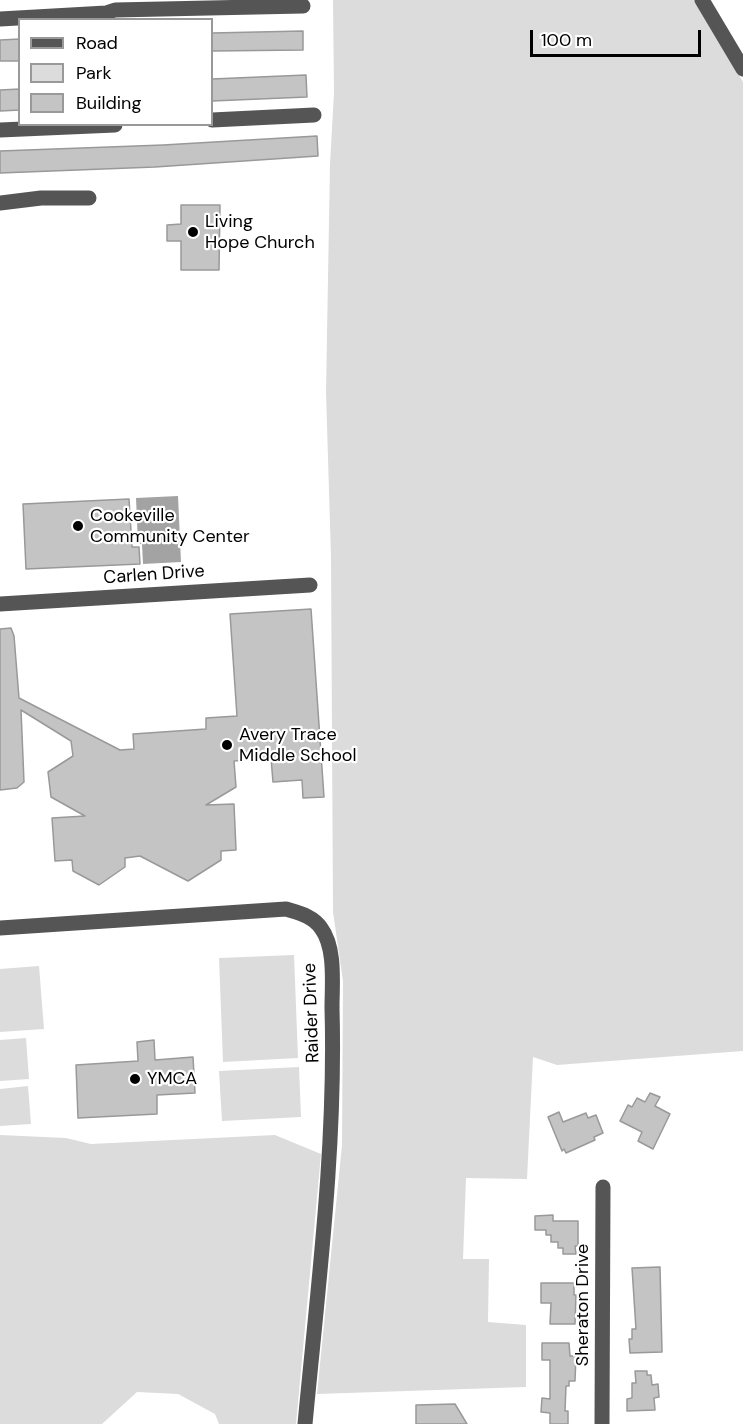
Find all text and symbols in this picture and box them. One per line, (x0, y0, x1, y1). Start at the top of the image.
legend (18, 18, 213, 126)
scale bar (533, 18, 704, 56)
text: 100 m (541, 28, 592, 52)
text: Road (76, 31, 118, 55)
text: Park (76, 61, 112, 85)
text: Building (76, 91, 141, 115)
place label: Living Hope Church (205, 211, 315, 254)
marker: Living Hope Church (186, 225, 200, 239)
place label: Cookeville Community Center (90, 505, 250, 548)
marker: Cookeville Community Center (71, 519, 85, 533)
street label: Carlen Drive (103, 561, 205, 589)
place label: Avery Trace Middle School (239, 724, 357, 766)
marker: Avery Trace Middle School (220, 738, 234, 752)
street label: Raider Drive (299, 963, 325, 1063)
place label: YMCA (147, 1068, 197, 1090)
marker: YMCA (128, 1072, 142, 1086)
street label: Sheraton Drive (572, 1244, 594, 1366)

